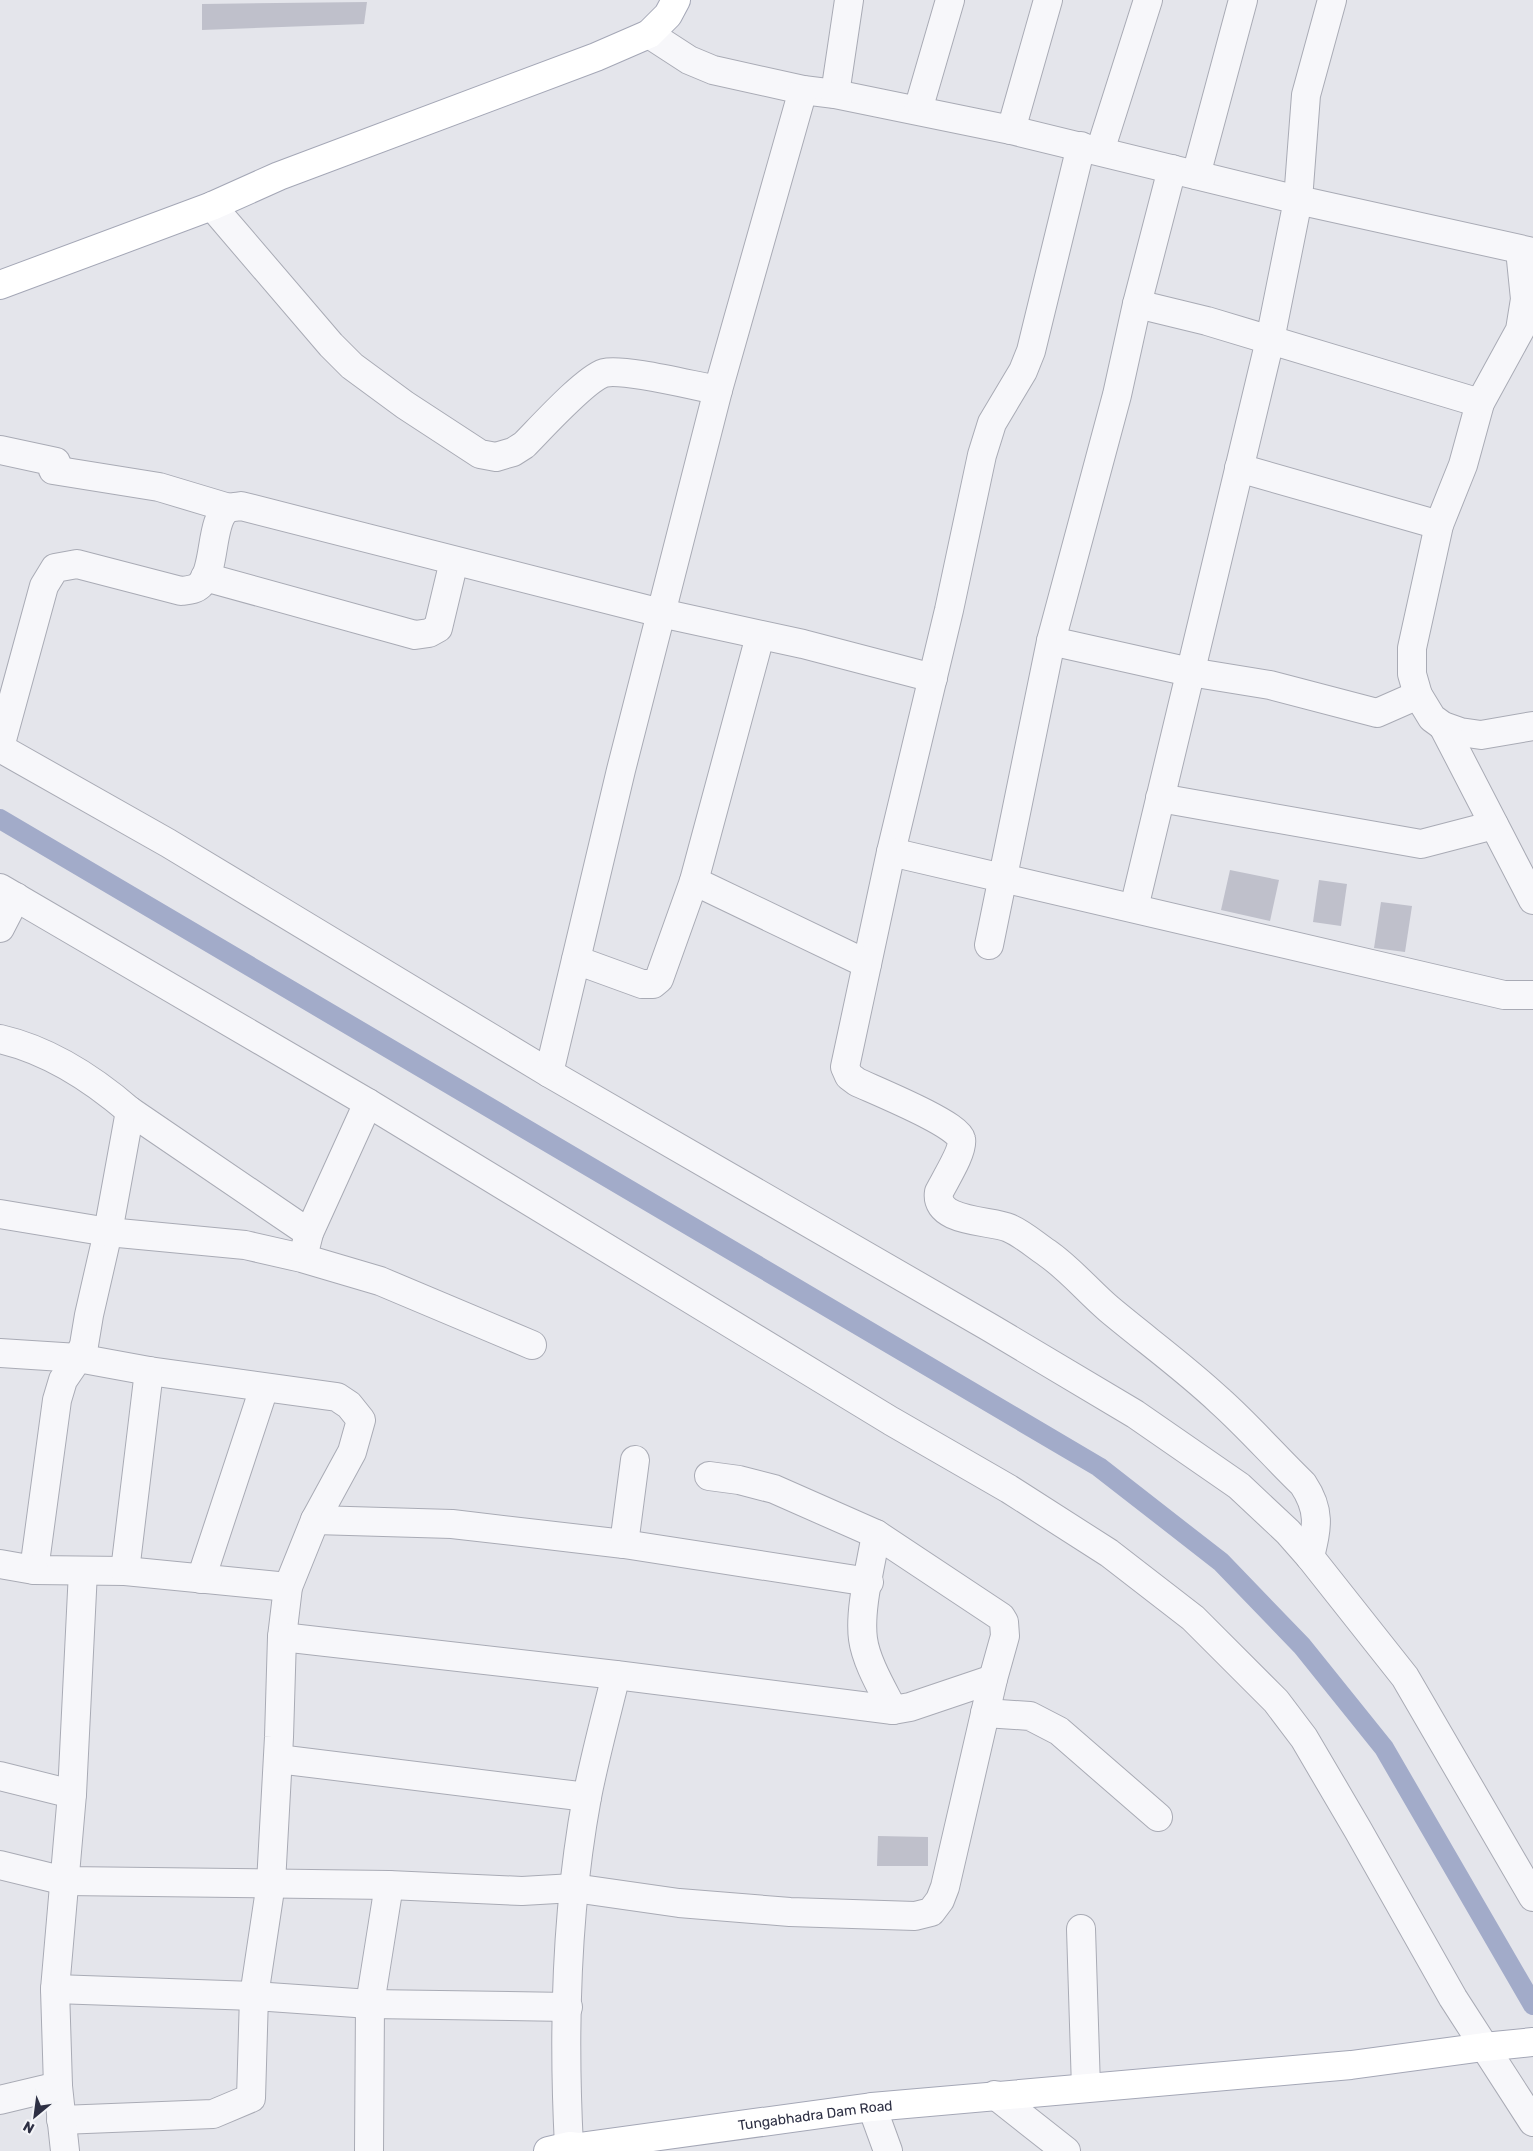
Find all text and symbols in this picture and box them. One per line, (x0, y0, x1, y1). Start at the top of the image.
north arrow (10, 2091, 60, 2141)
street label: Tungabhadra Dam Road (737, 2097, 893, 2134)
text: N (20, 2117, 37, 2137)

